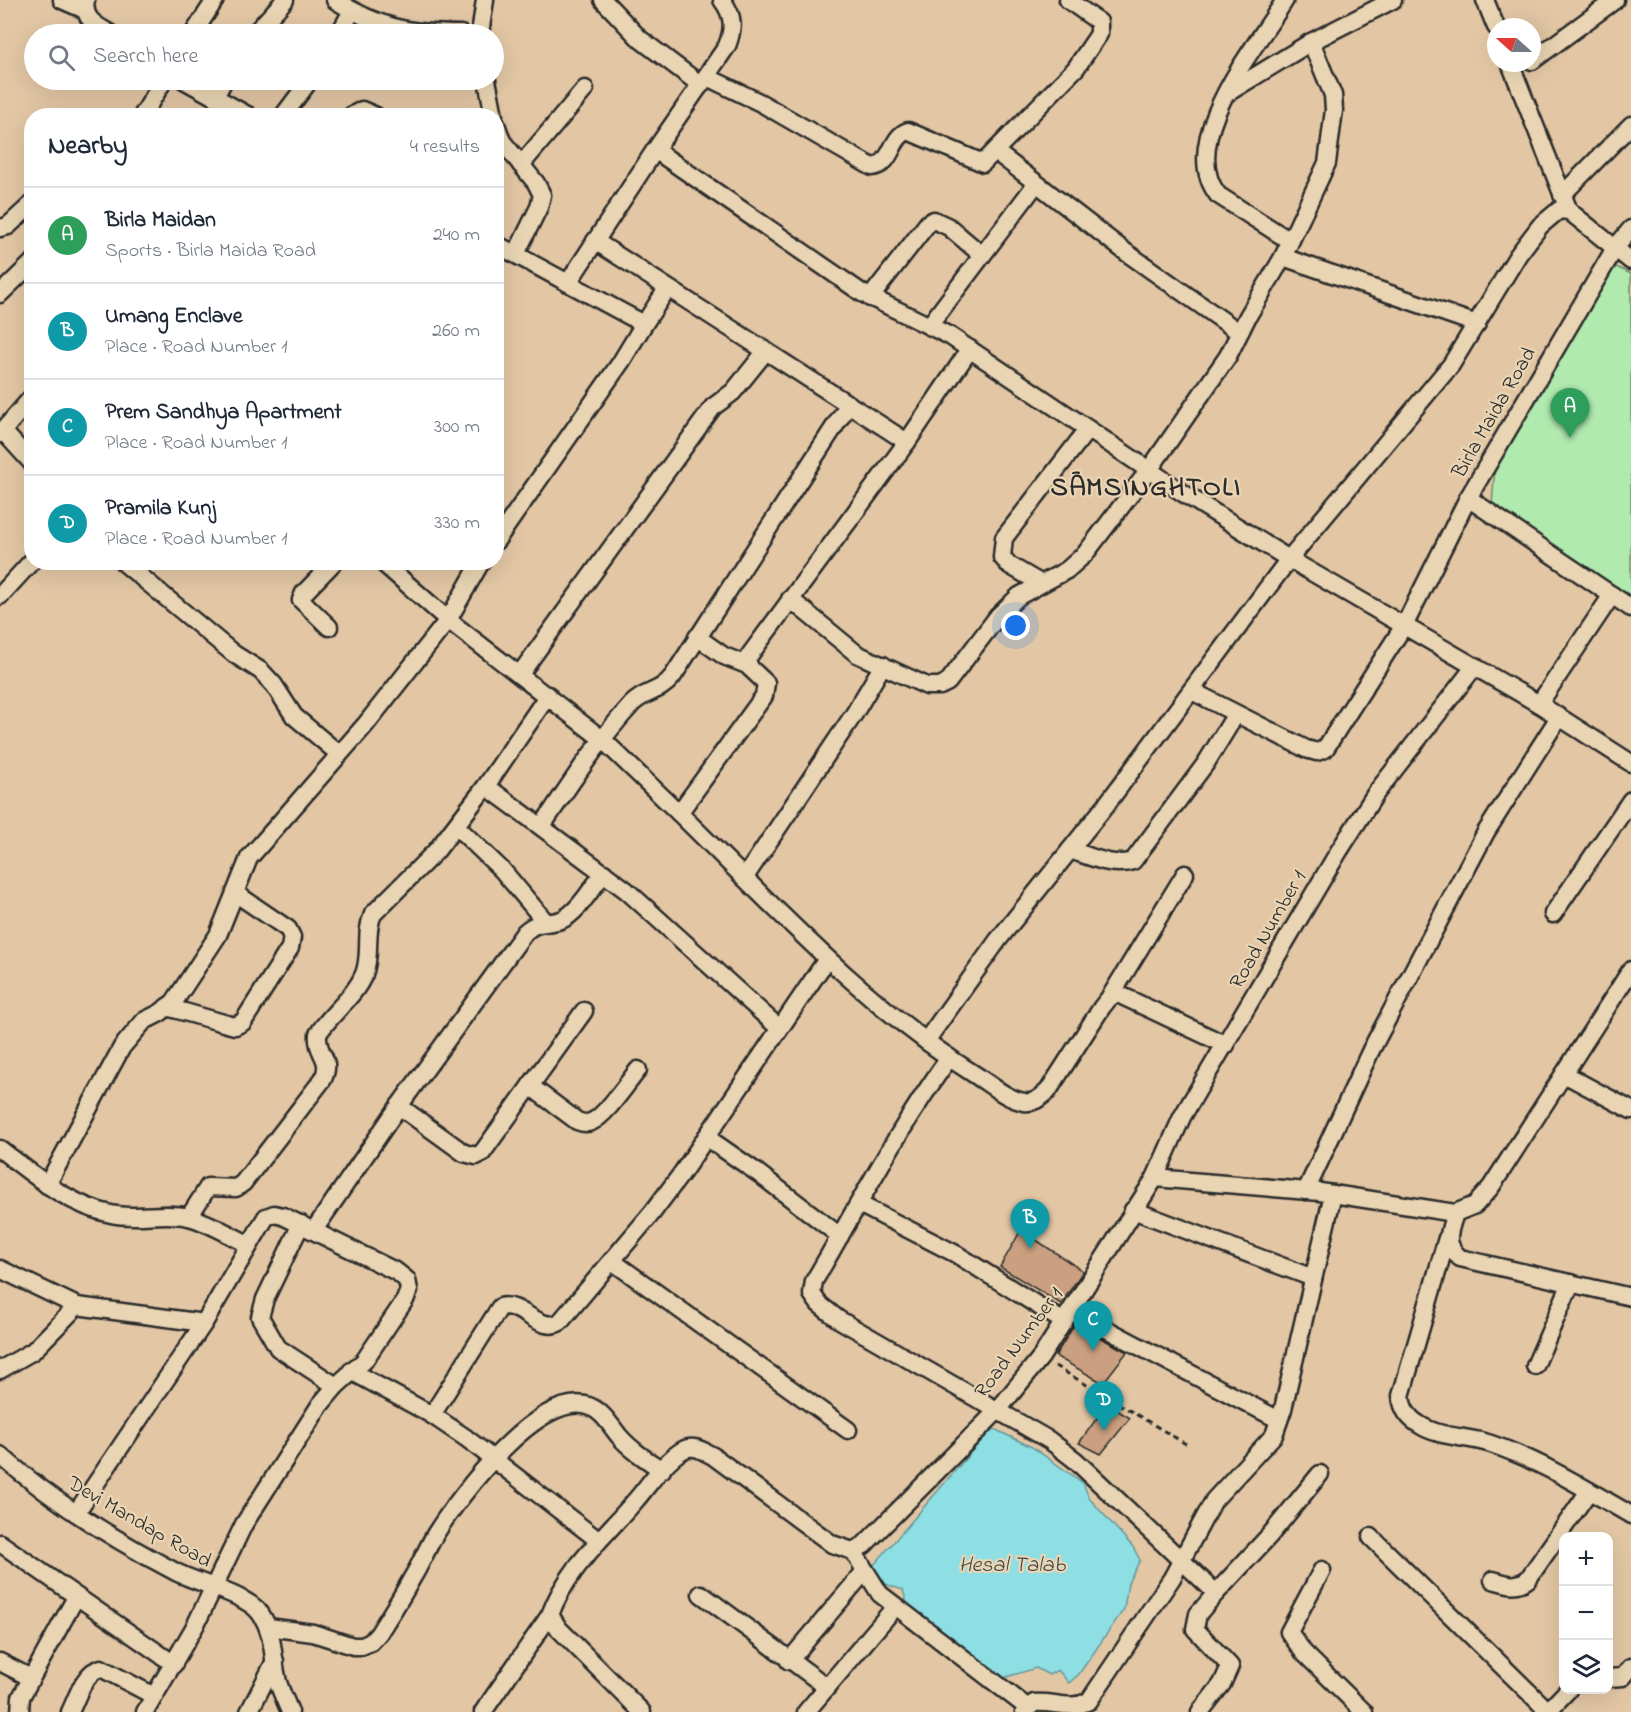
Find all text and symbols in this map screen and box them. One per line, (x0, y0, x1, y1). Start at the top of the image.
north arrow (1487, 18, 1541, 72)
search box (24, 24, 504, 90)
icon: search (45, 41, 78, 74)
text: Search here (93, 41, 198, 73)
text: Nearby (48, 128, 127, 166)
text: 4 results (410, 133, 480, 162)
text: Birla Maidan (105, 205, 216, 237)
text: A (61, 221, 74, 250)
text: 240 m (433, 221, 480, 250)
text: Sports · Birla Maida Road (105, 237, 316, 266)
text: Umang Enclave (105, 301, 243, 333)
text: B (61, 317, 74, 346)
text: 260 m (432, 317, 480, 346)
text: Place · Road Number 1 (105, 333, 288, 362)
street label: Birla Maida Road (1445, 342, 1544, 485)
pin: A (1550, 388, 1590, 438)
text: Prem Sandhya Apartment (105, 397, 342, 429)
text: C (62, 413, 73, 442)
text: 300 m (434, 413, 480, 442)
text: Place · Road Number 1 (105, 429, 288, 458)
district label: SĀMSINGHTOLI (1051, 469, 1242, 508)
text: Pramila Kunj (105, 493, 216, 525)
text: D (60, 509, 75, 538)
text: 330 m (434, 509, 480, 538)
text: Place · Road Number 1 (105, 525, 288, 554)
your location (1001, 611, 1030, 640)
street label: Road Number 1 (1223, 865, 1315, 995)
pin: B (1010, 1200, 1050, 1249)
street label: Road Number 1 (968, 1281, 1072, 1405)
pin: C (1074, 1302, 1112, 1351)
pin: D (1084, 1382, 1124, 1431)
street label: Devi Mandap Road (61, 1469, 217, 1576)
map controls (1559, 1532, 1613, 1694)
button: + (1559, 1532, 1613, 1586)
water label: Hesal Talab (959, 1550, 1067, 1582)
button: − (1559, 1586, 1613, 1640)
button: layers (1559, 1640, 1613, 1694)

